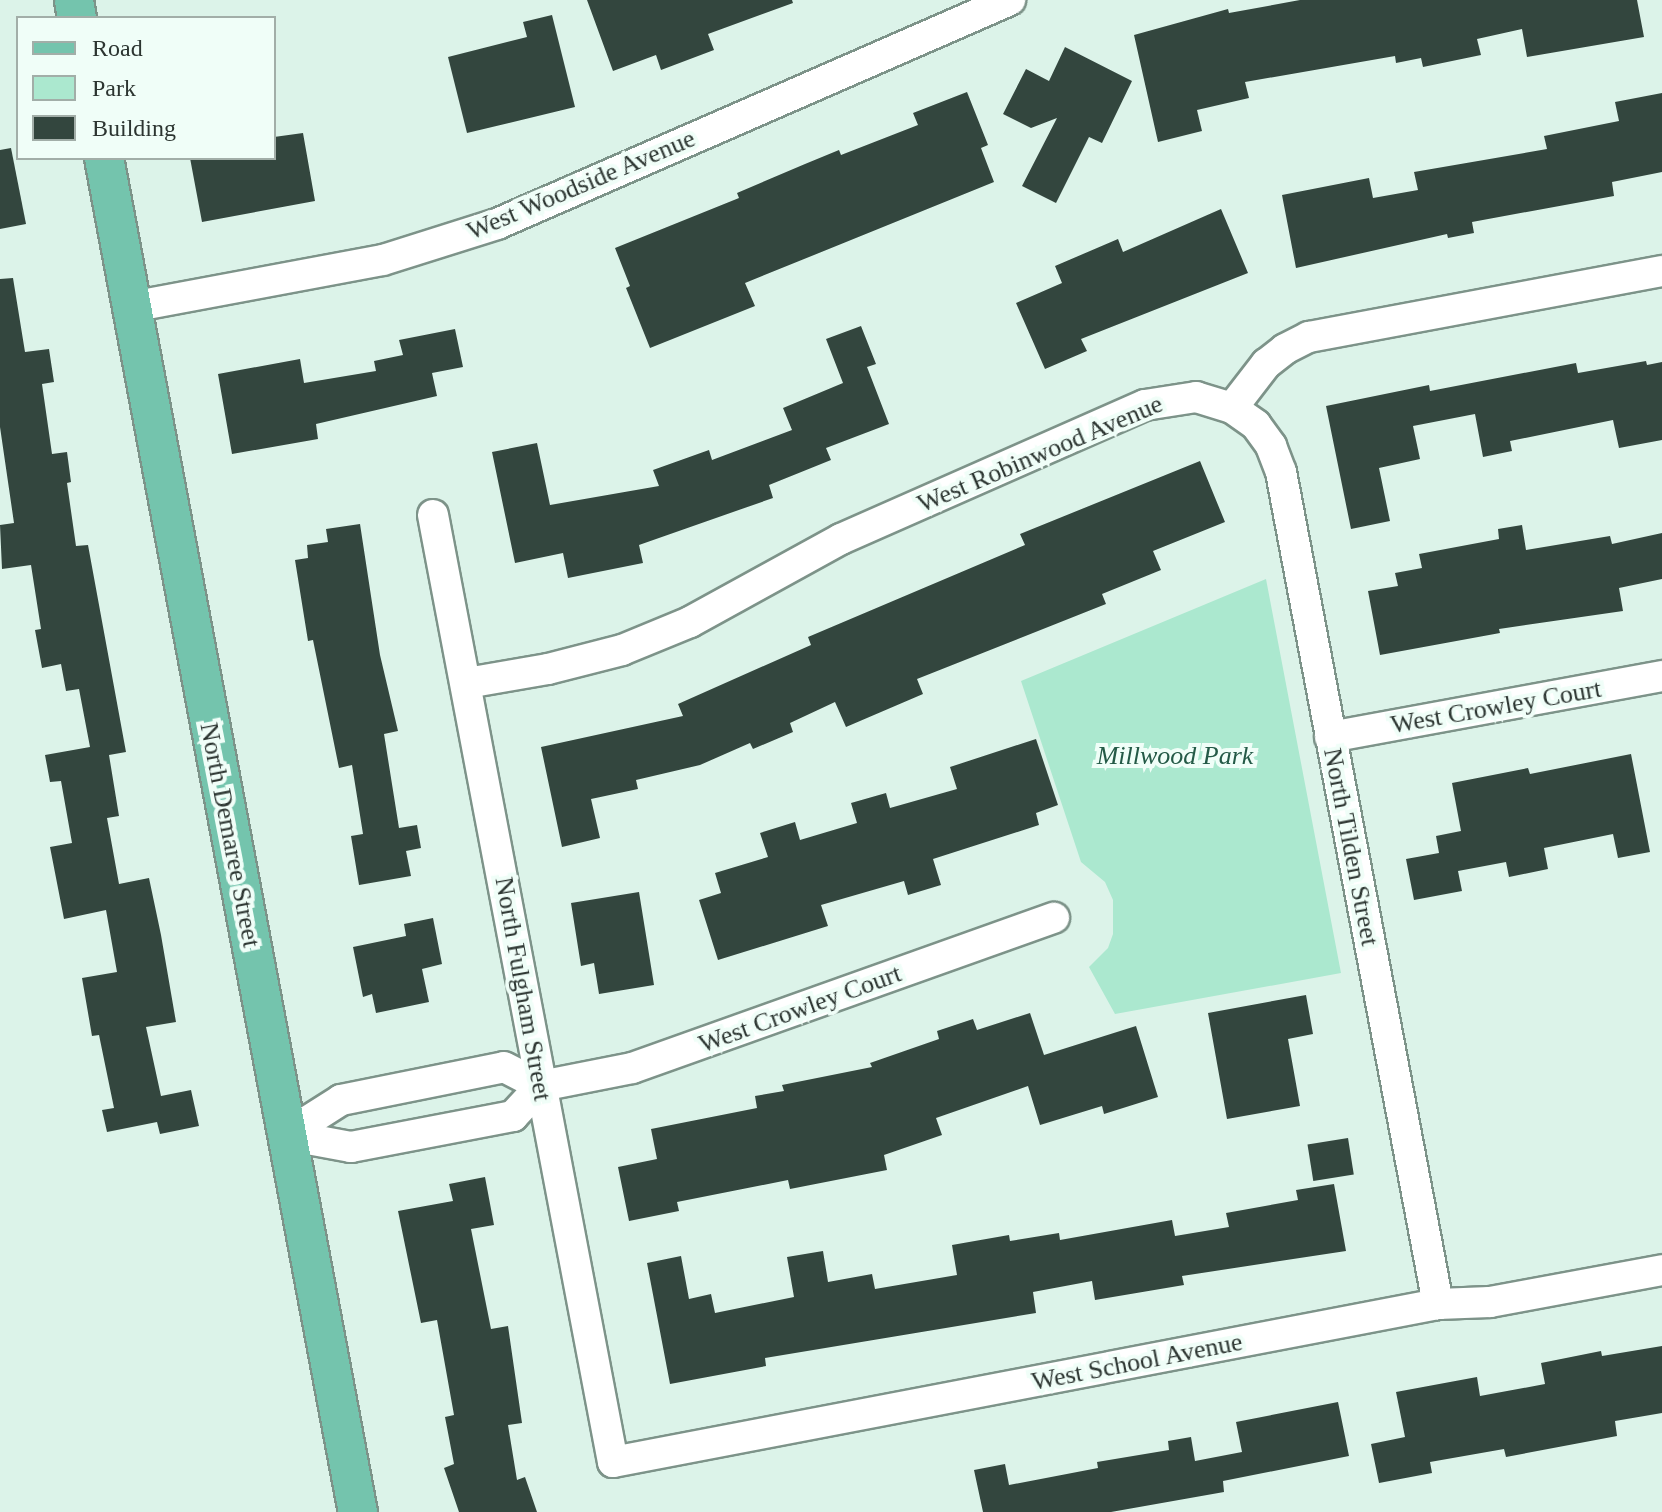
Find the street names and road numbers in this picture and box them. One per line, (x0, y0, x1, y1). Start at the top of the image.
street label: West Woodside Avenue (461, 122, 701, 248)
street label: West Robinwood Avenue (912, 388, 1168, 520)
street label: West Crowley Court (1388, 673, 1604, 741)
street label: North Demaree Street (193, 720, 267, 950)
street label: North Tilden Street (1316, 745, 1386, 949)
street label: North Fulgham Street (488, 875, 558, 1103)
street label: West Crowley Court (695, 958, 905, 1060)
street label: West School Avenue (1028, 1326, 1246, 1398)

